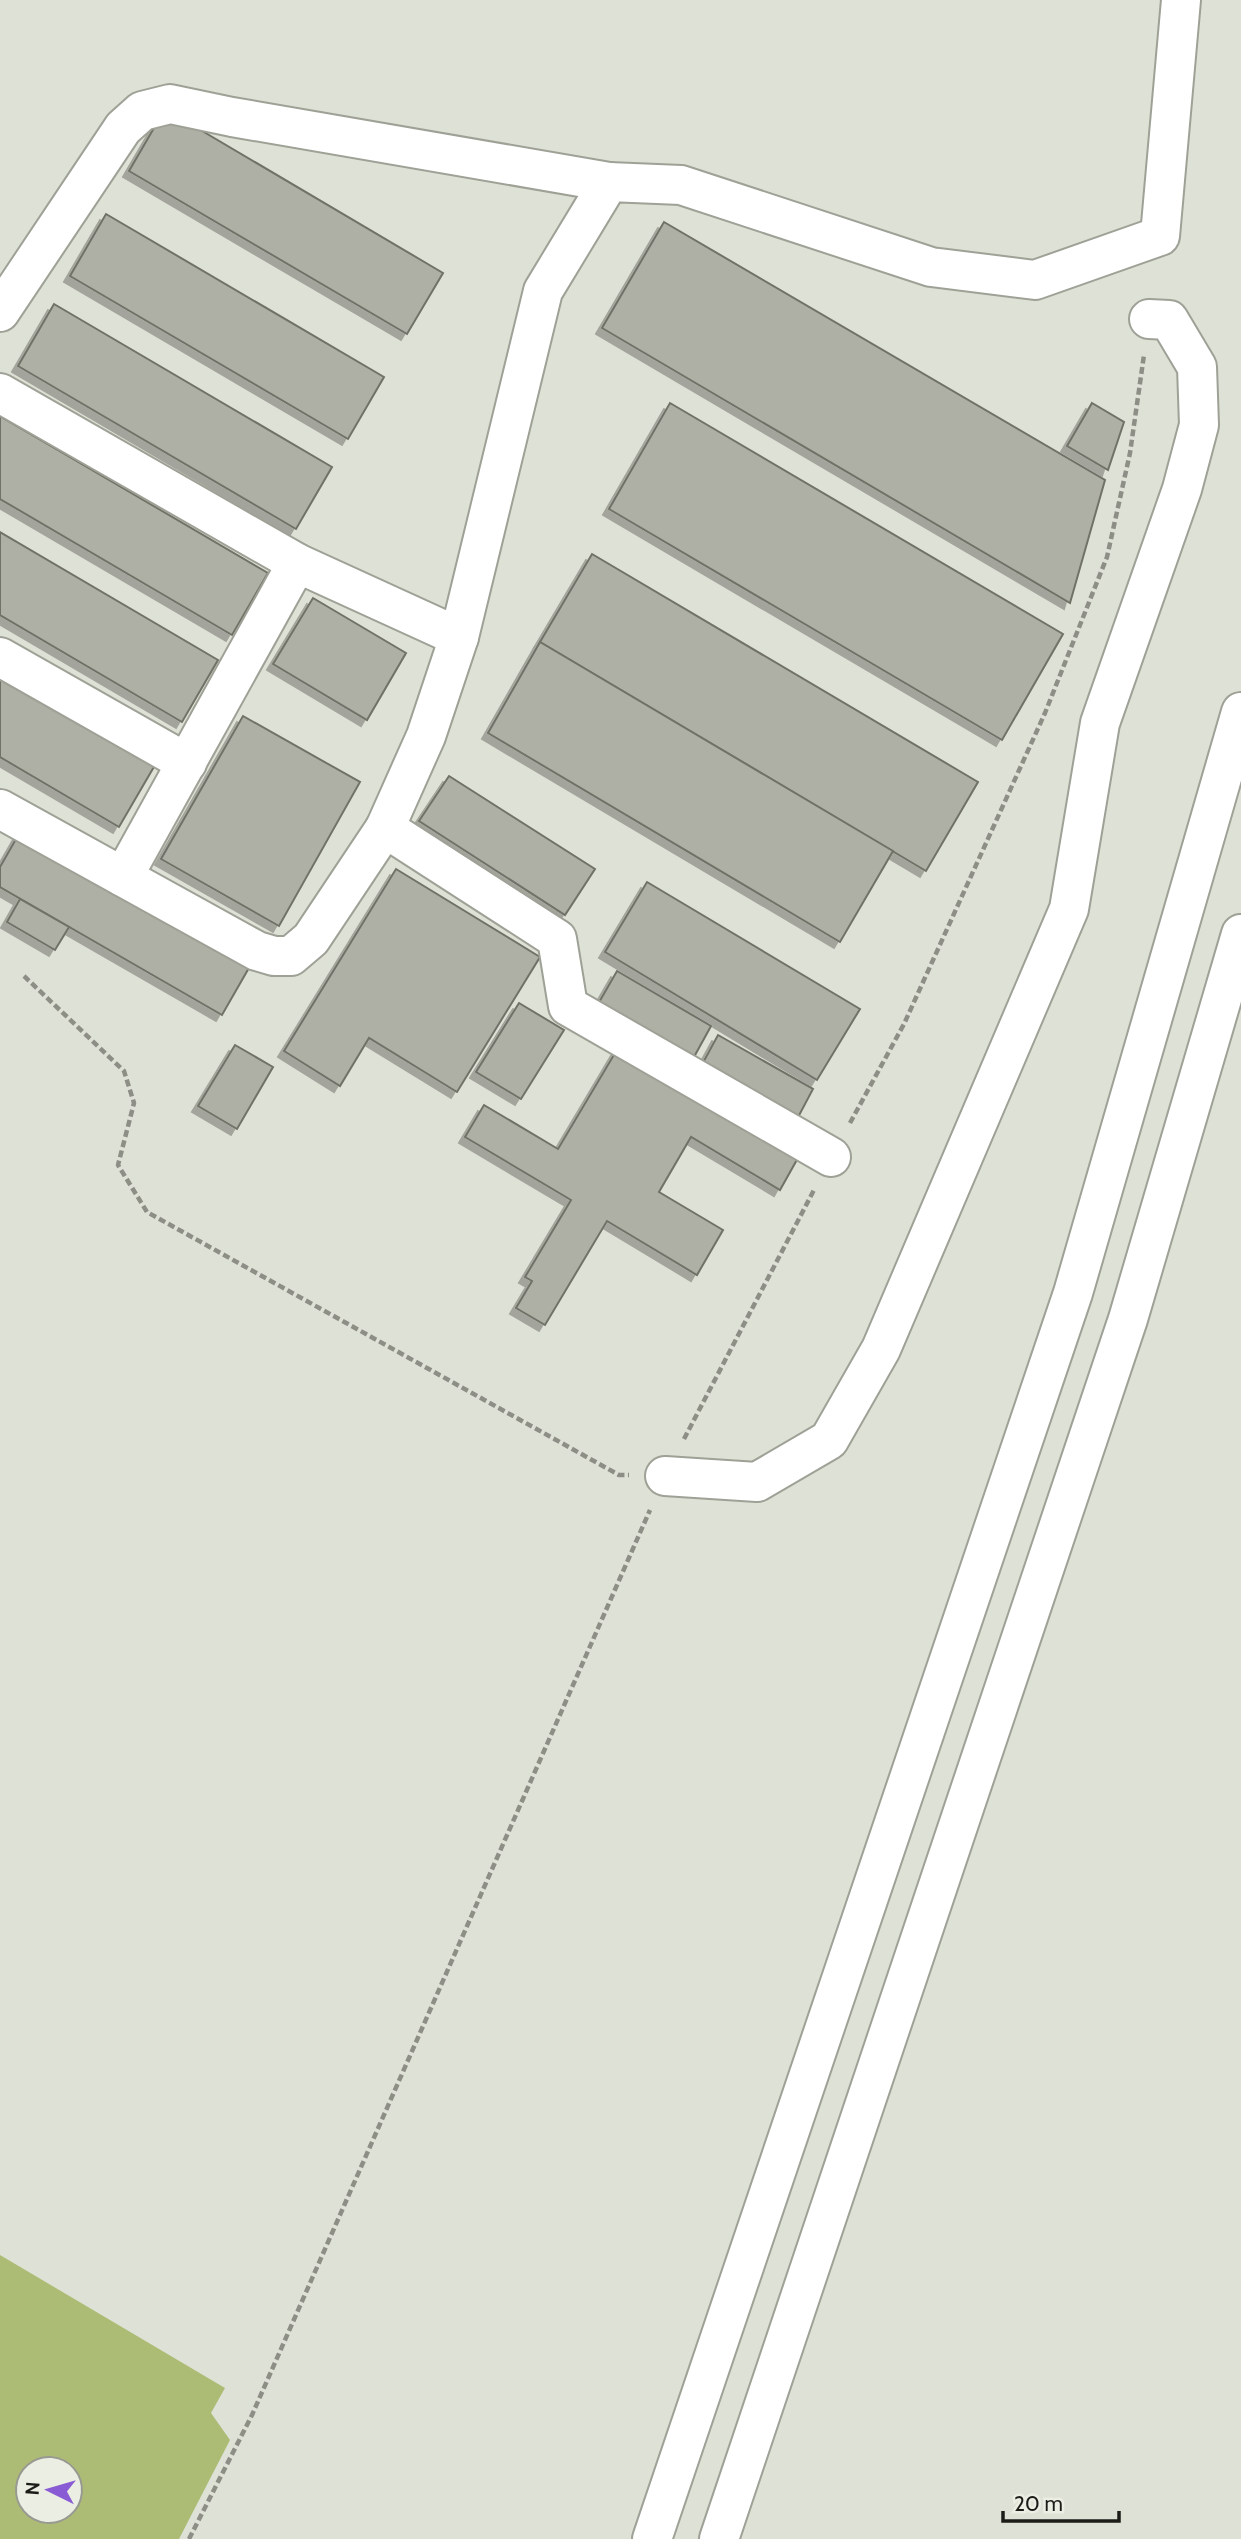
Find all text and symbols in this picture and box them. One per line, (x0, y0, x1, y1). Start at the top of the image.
north arrow (14, 2455, 84, 2525)
scale bar (1003, 2480, 1118, 2524)
text: N (21, 2481, 45, 2496)
text: 20 m (1014, 2491, 1063, 2516)

